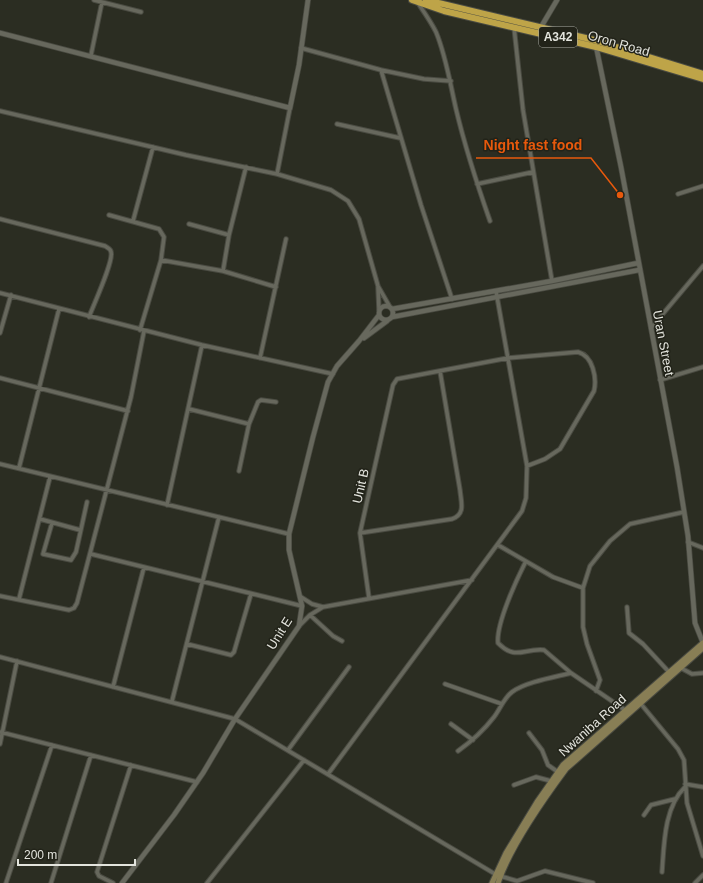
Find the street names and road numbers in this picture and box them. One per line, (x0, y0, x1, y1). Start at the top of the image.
road number: A342 (539, 27, 577, 47)
street label: Oron Road (586, 28, 651, 59)
street label: Uran Street (650, 309, 677, 378)
street label: Unit B (349, 467, 372, 505)
street label: Unit E (264, 614, 295, 652)
street label: Nwaniba Road (556, 691, 629, 759)

